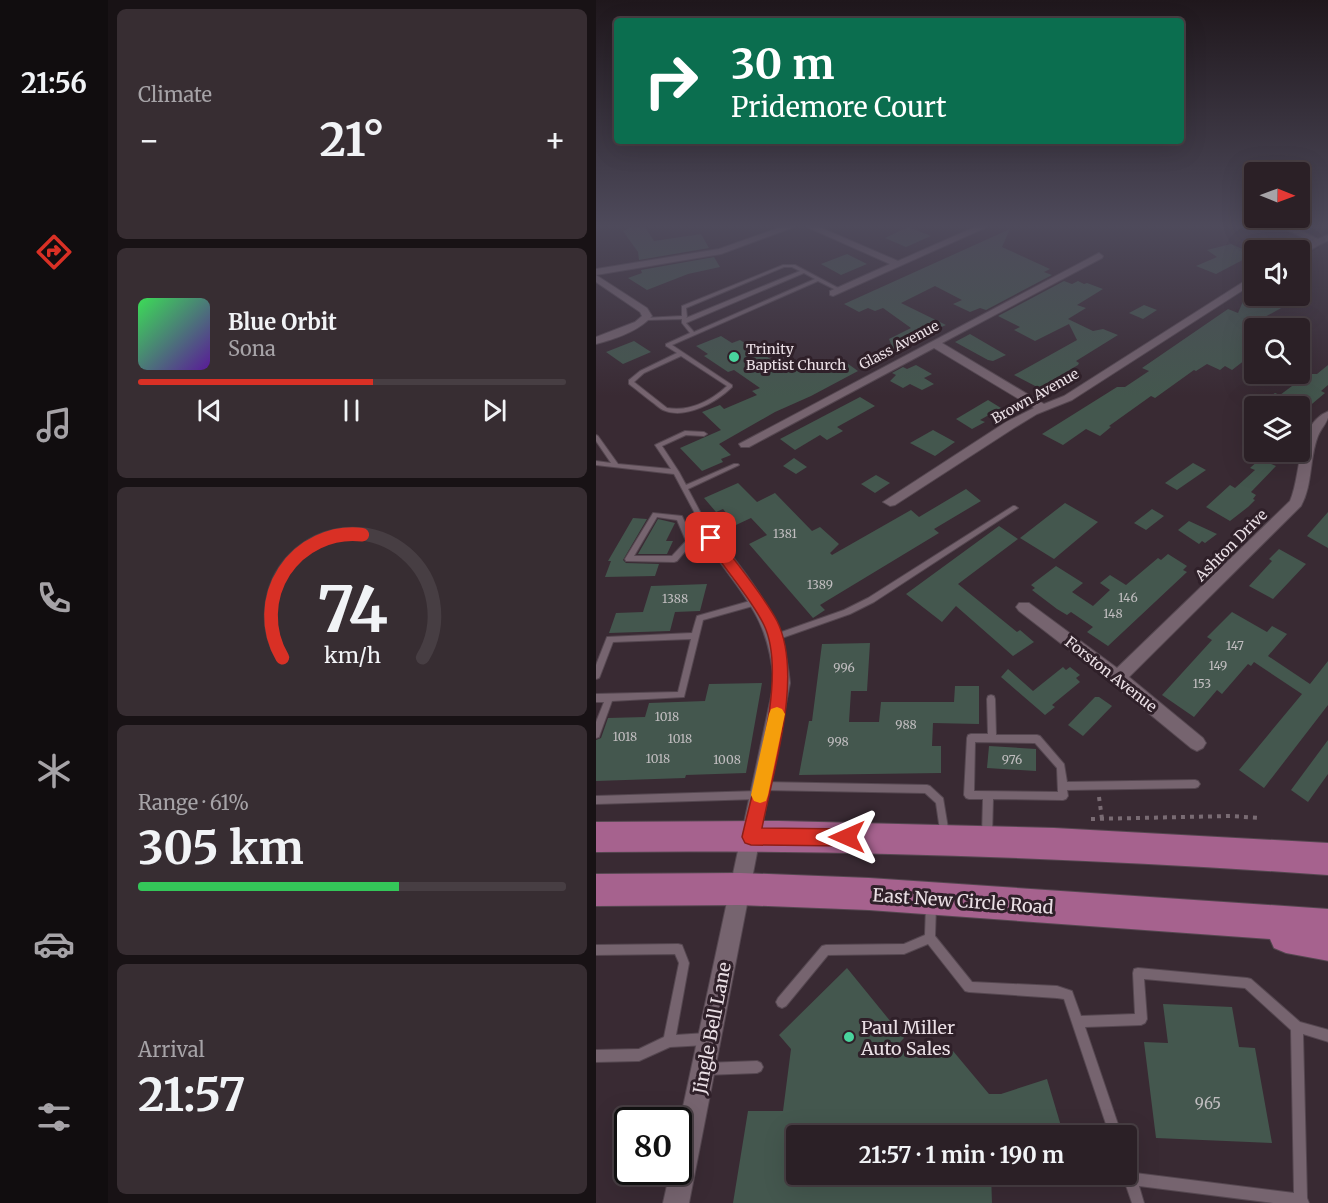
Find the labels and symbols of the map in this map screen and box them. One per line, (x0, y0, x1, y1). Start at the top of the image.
north arrow (1244, 162, 1310, 228)
street label: Glass Avenue (856, 316, 942, 374)
place label: Trinity Baptist Church (746, 340, 846, 374)
marker: Trinity Baptist Church (727, 350, 741, 364)
street label: Brown Avenue (988, 365, 1082, 427)
street label: Ashton Drive (1190, 505, 1271, 586)
pin (685, 512, 736, 563)
house number: 1381 (773, 526, 798, 541)
house number: 1389 (807, 577, 833, 592)
house number: 146 (1118, 590, 1138, 605)
house number: 1388 (662, 591, 688, 606)
house number: 148 (1103, 606, 1123, 621)
street label: Forston Avenue (1061, 632, 1161, 716)
house number: 147 (1226, 638, 1244, 653)
house number: 149 (1209, 658, 1227, 673)
house number: 996 (833, 660, 855, 675)
house number: 153 (1193, 676, 1211, 691)
house number: 1018 (655, 709, 679, 724)
house number: 988 (895, 717, 917, 732)
house number: 1018 (613, 729, 637, 744)
house number: 1018 (668, 731, 692, 746)
house number: 998 (827, 734, 849, 749)
house number: 1018 (646, 751, 670, 766)
house number: 1008 (713, 752, 741, 767)
house number: 976 (1002, 752, 1022, 767)
position arrow (815, 805, 879, 869)
street label: East New Circle Road (872, 883, 1055, 919)
street label: Jingle Bell Lane (688, 960, 736, 1097)
place label: Paul Miller Auto Sales (860, 1016, 955, 1060)
marker: Paul Miller Auto Sales (842, 1030, 856, 1044)
house number: 965 (1195, 1094, 1221, 1113)
speed limit sign: 80 (614, 1107, 692, 1185)

